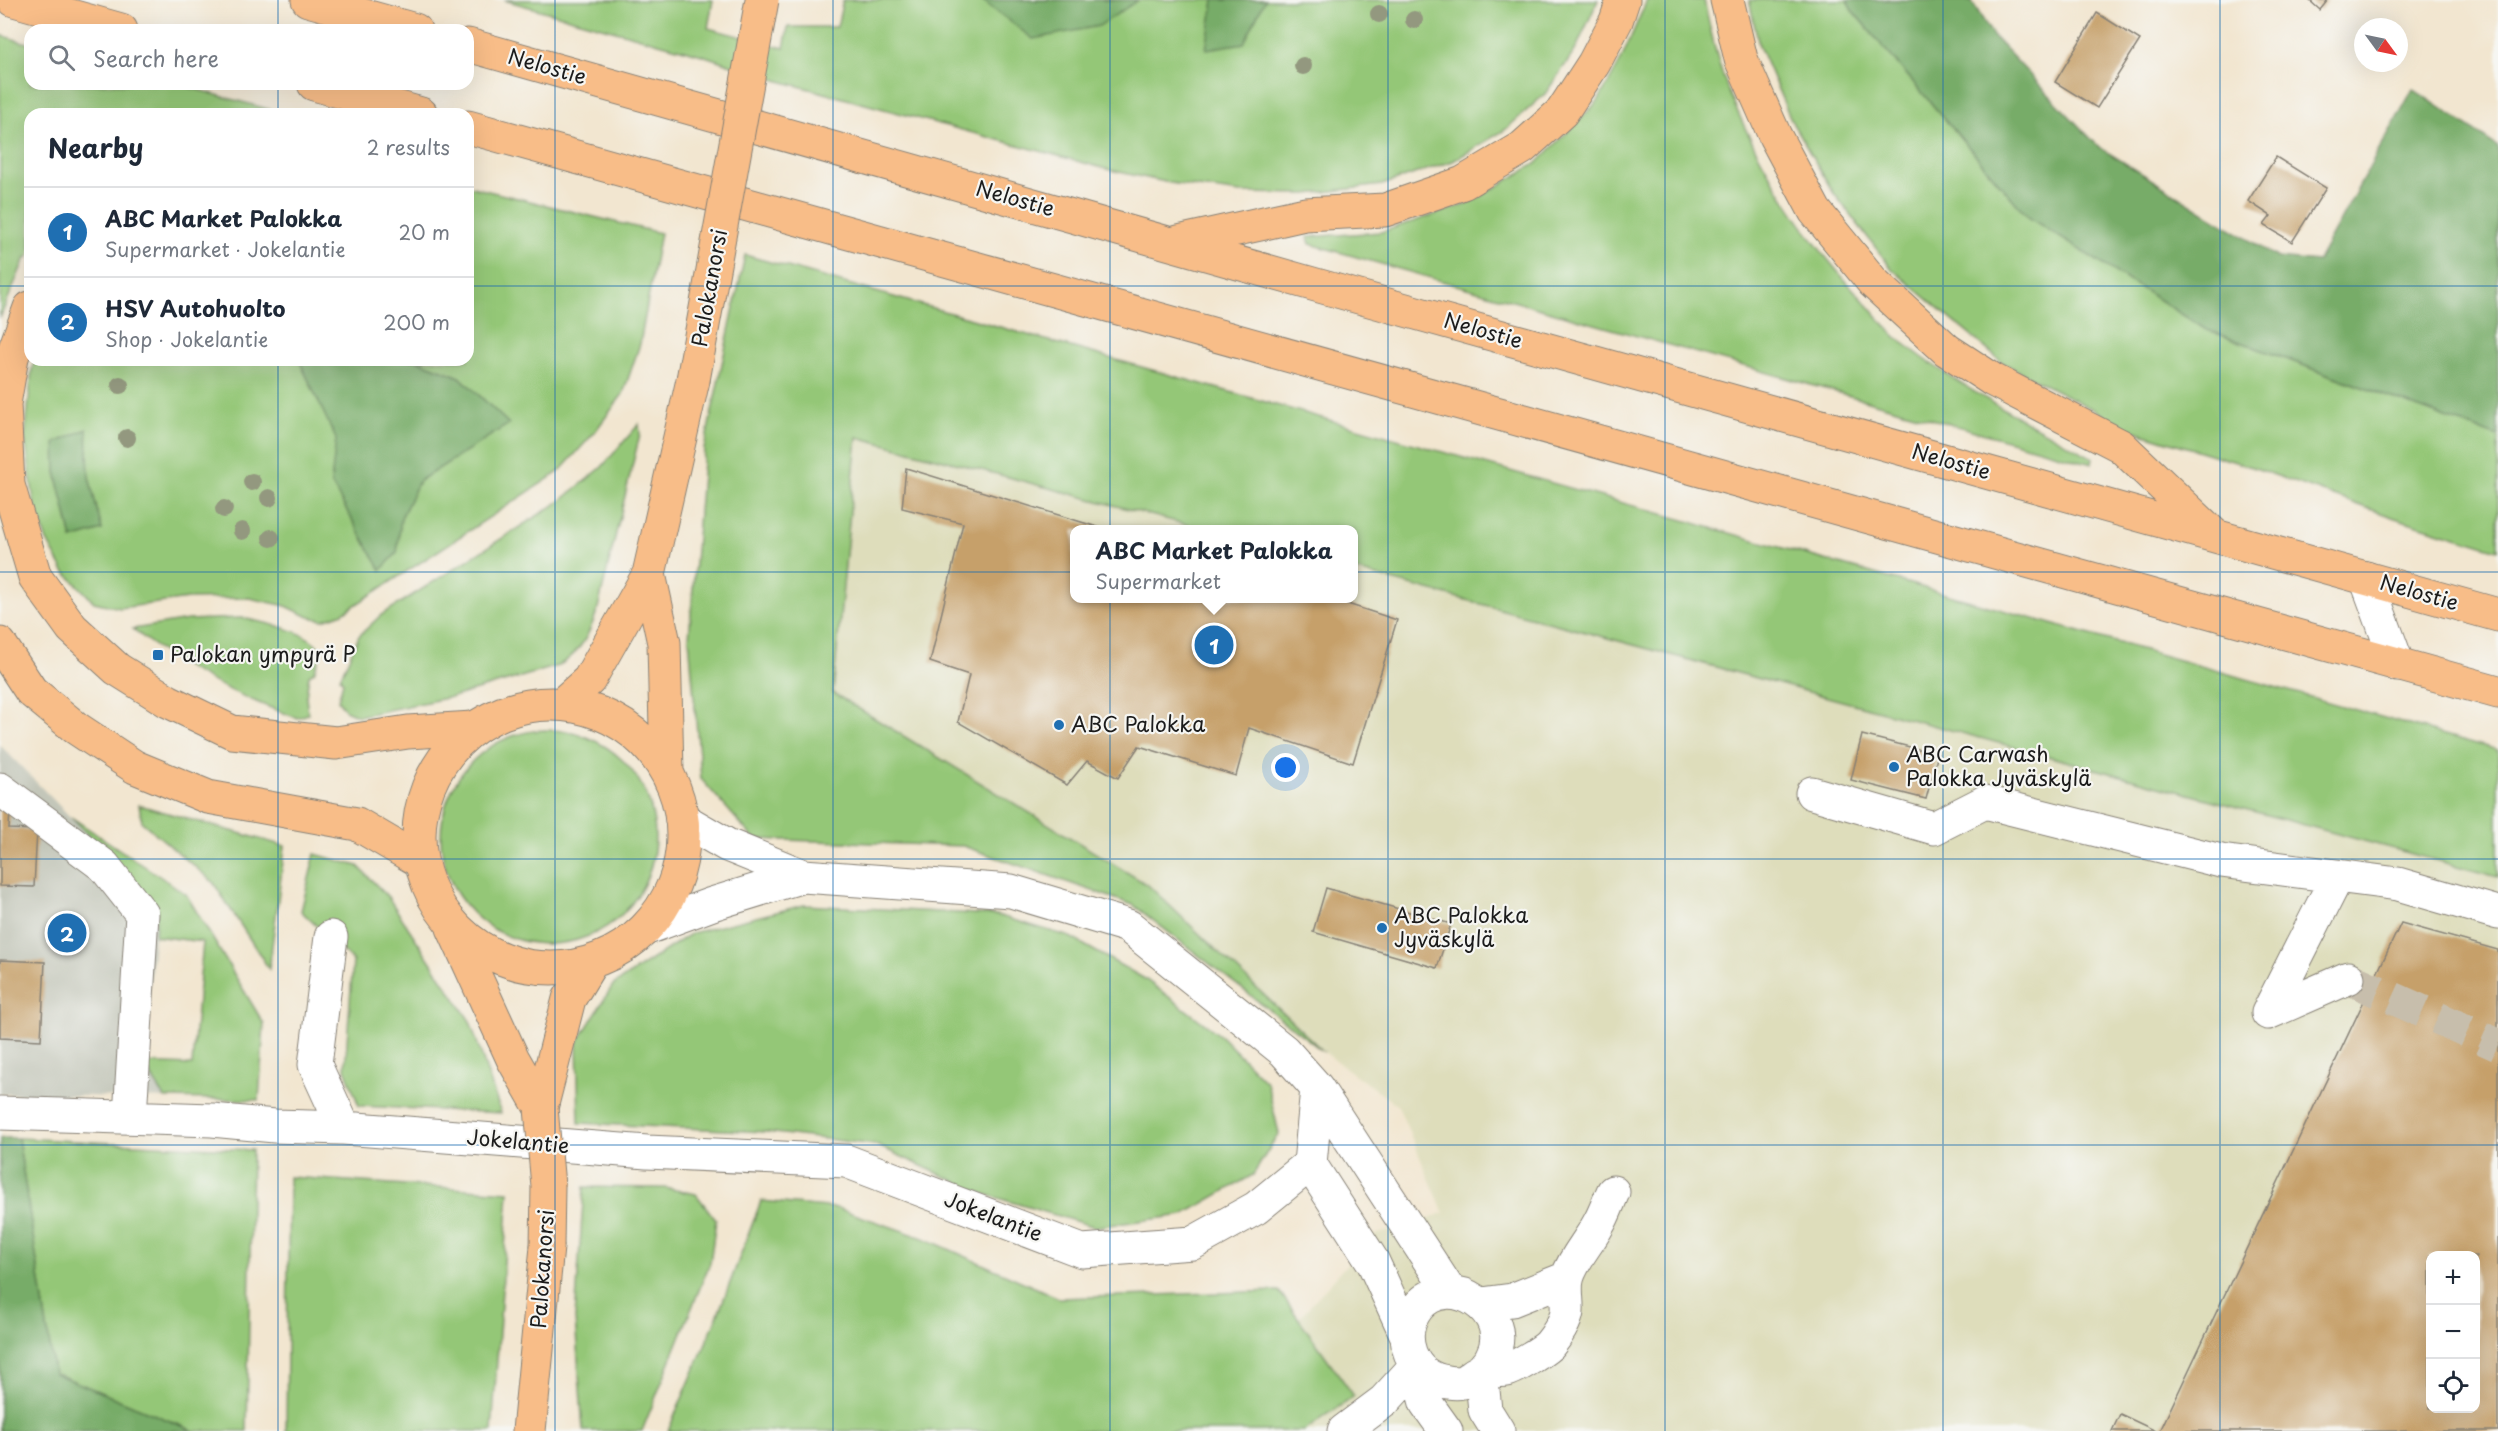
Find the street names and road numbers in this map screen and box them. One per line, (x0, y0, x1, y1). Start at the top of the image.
street label: Nelostie (505, 39, 590, 92)
street label: Nelostie (973, 171, 1058, 224)
street label: Palokanorsi (682, 226, 734, 349)
street label: Nelostie (1441, 303, 1526, 356)
street label: Nelostie (1909, 434, 1994, 487)
street label: Nelostie (2377, 565, 2462, 618)
street label: Jokelantie (465, 1120, 571, 1160)
street label: Jokelantie (940, 1182, 1048, 1249)
street label: Palokanorsi (521, 1208, 561, 1329)

